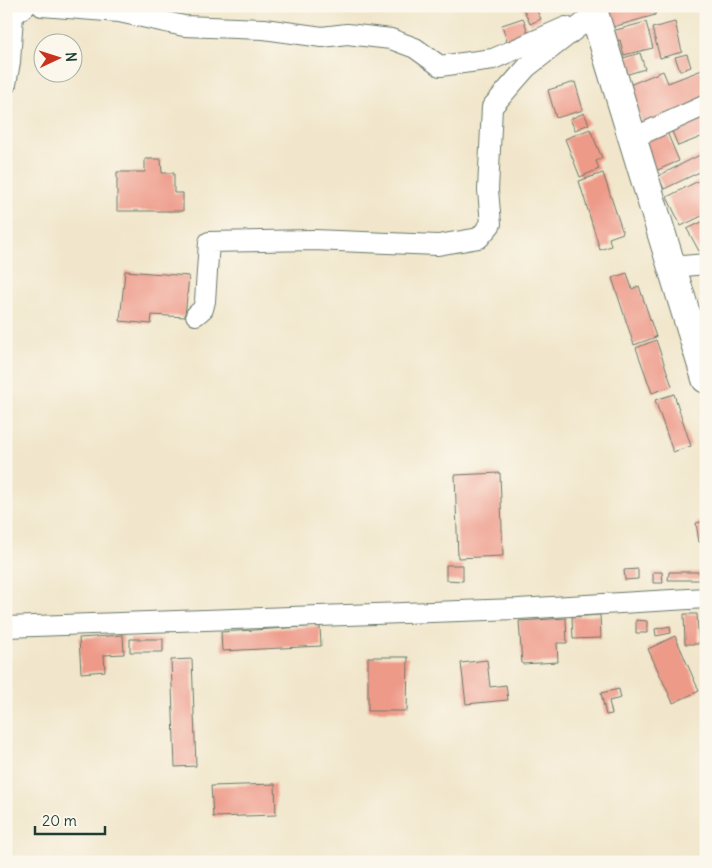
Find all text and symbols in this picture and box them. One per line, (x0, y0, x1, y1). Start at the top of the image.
north arrow (32, 32, 82, 82)
text: N (62, 52, 80, 63)
scale bar (35, 803, 105, 835)
text: 20 m (42, 811, 77, 830)

